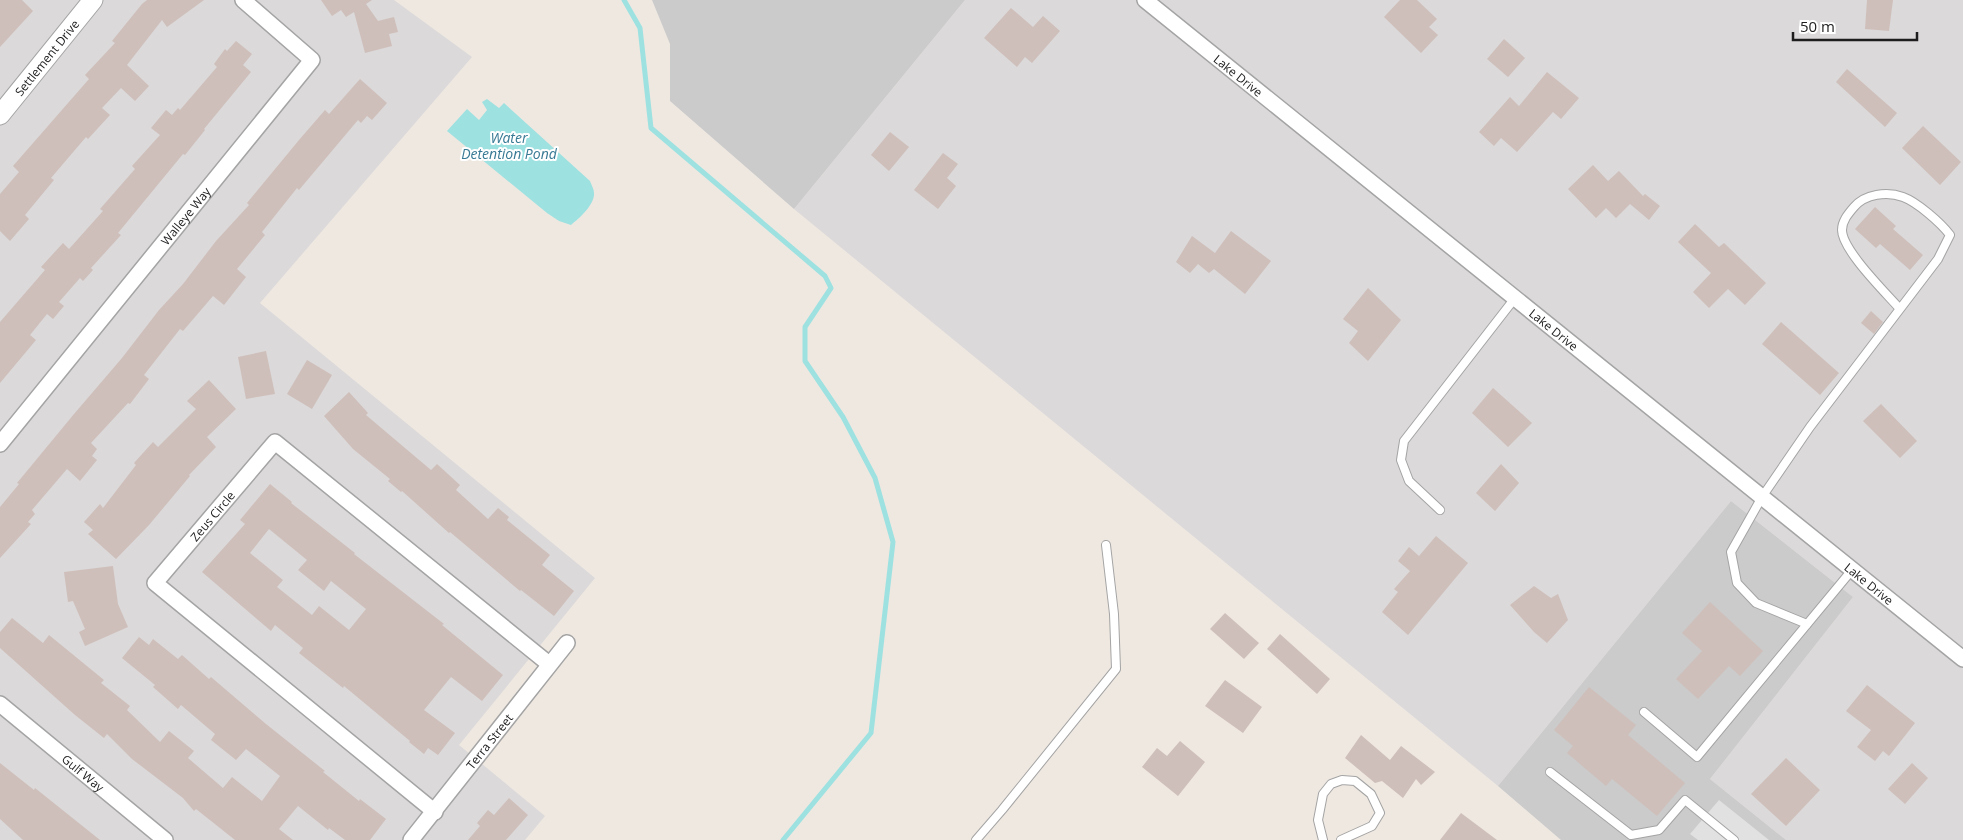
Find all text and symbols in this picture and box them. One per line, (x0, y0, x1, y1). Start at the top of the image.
scale bar (1793, 10, 1917, 42)
street label: Settlement Drive (10, 15, 83, 99)
text: 50 m (1800, 16, 1835, 36)
street label: Lake Drive (1210, 50, 1267, 100)
water label: Water Detention Pond (461, 128, 558, 163)
street label: Walleye Way (157, 182, 215, 248)
street label: Lake Drive (1526, 304, 1582, 355)
street label: Zeus Circle (186, 487, 239, 544)
street label: Lake Drive (1841, 558, 1898, 609)
street label: Terra Street (462, 710, 517, 773)
street label: Gulf Way (59, 750, 109, 796)

